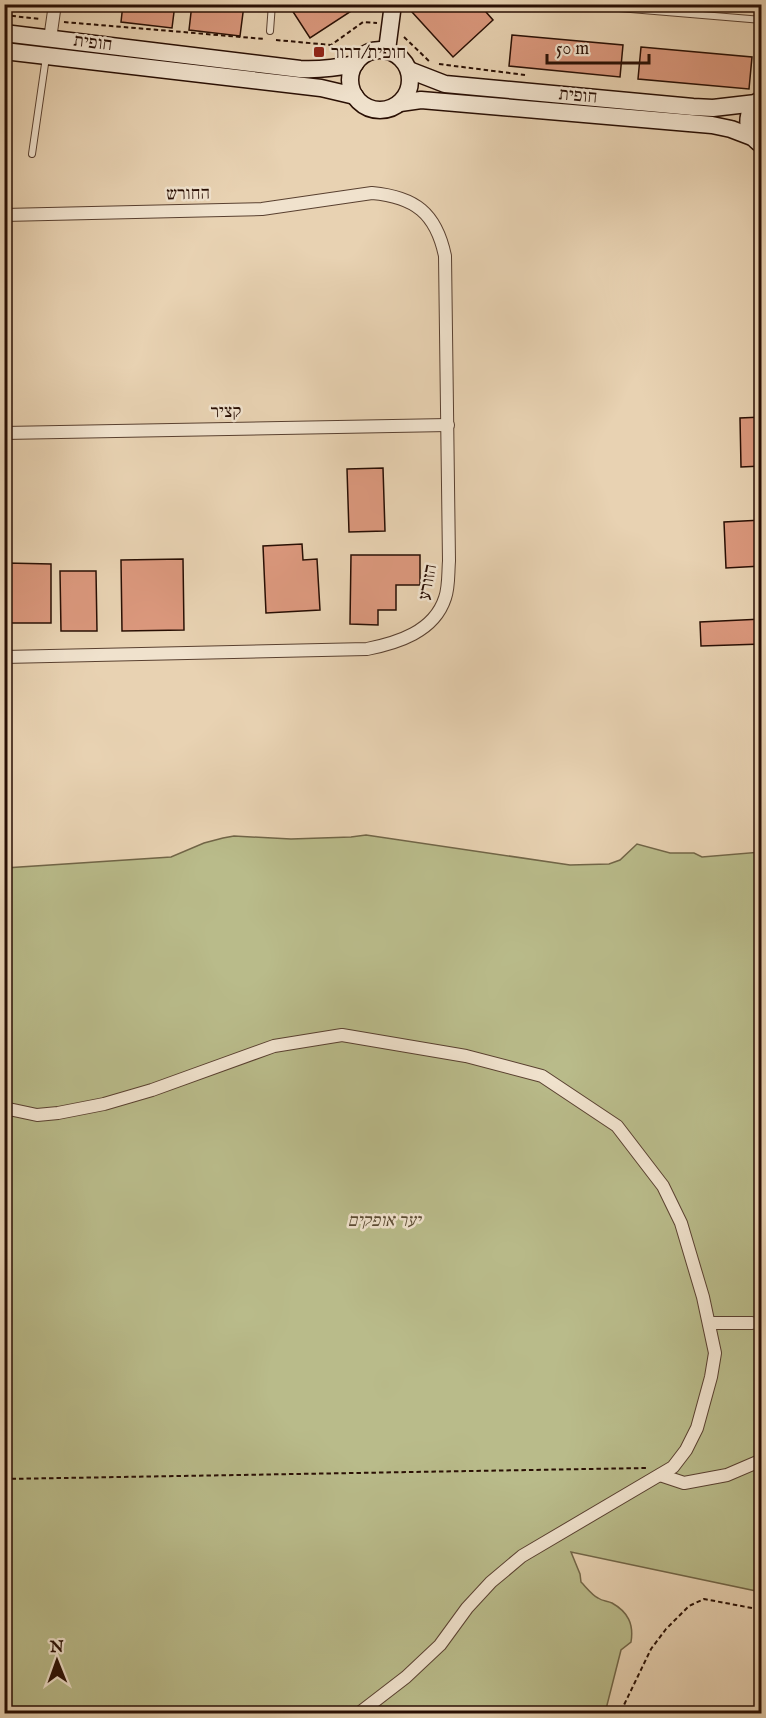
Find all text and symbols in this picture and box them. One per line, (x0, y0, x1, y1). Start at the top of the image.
scale bar (547, 27, 649, 65)
street label: חופית (72, 30, 113, 57)
text: 50 m (556, 38, 589, 61)
place label: חופית/דרור (331, 42, 406, 65)
marker: חופית/דרור (312, 45, 326, 59)
street label: חופית (558, 83, 598, 110)
street label: החורש (166, 183, 210, 206)
street label: קציר (210, 401, 242, 424)
street label: הזורע (414, 562, 443, 602)
park label: יער אופקים (347, 1210, 423, 1233)
north arrow (27, 1631, 87, 1691)
text: N (49, 1638, 64, 1658)

